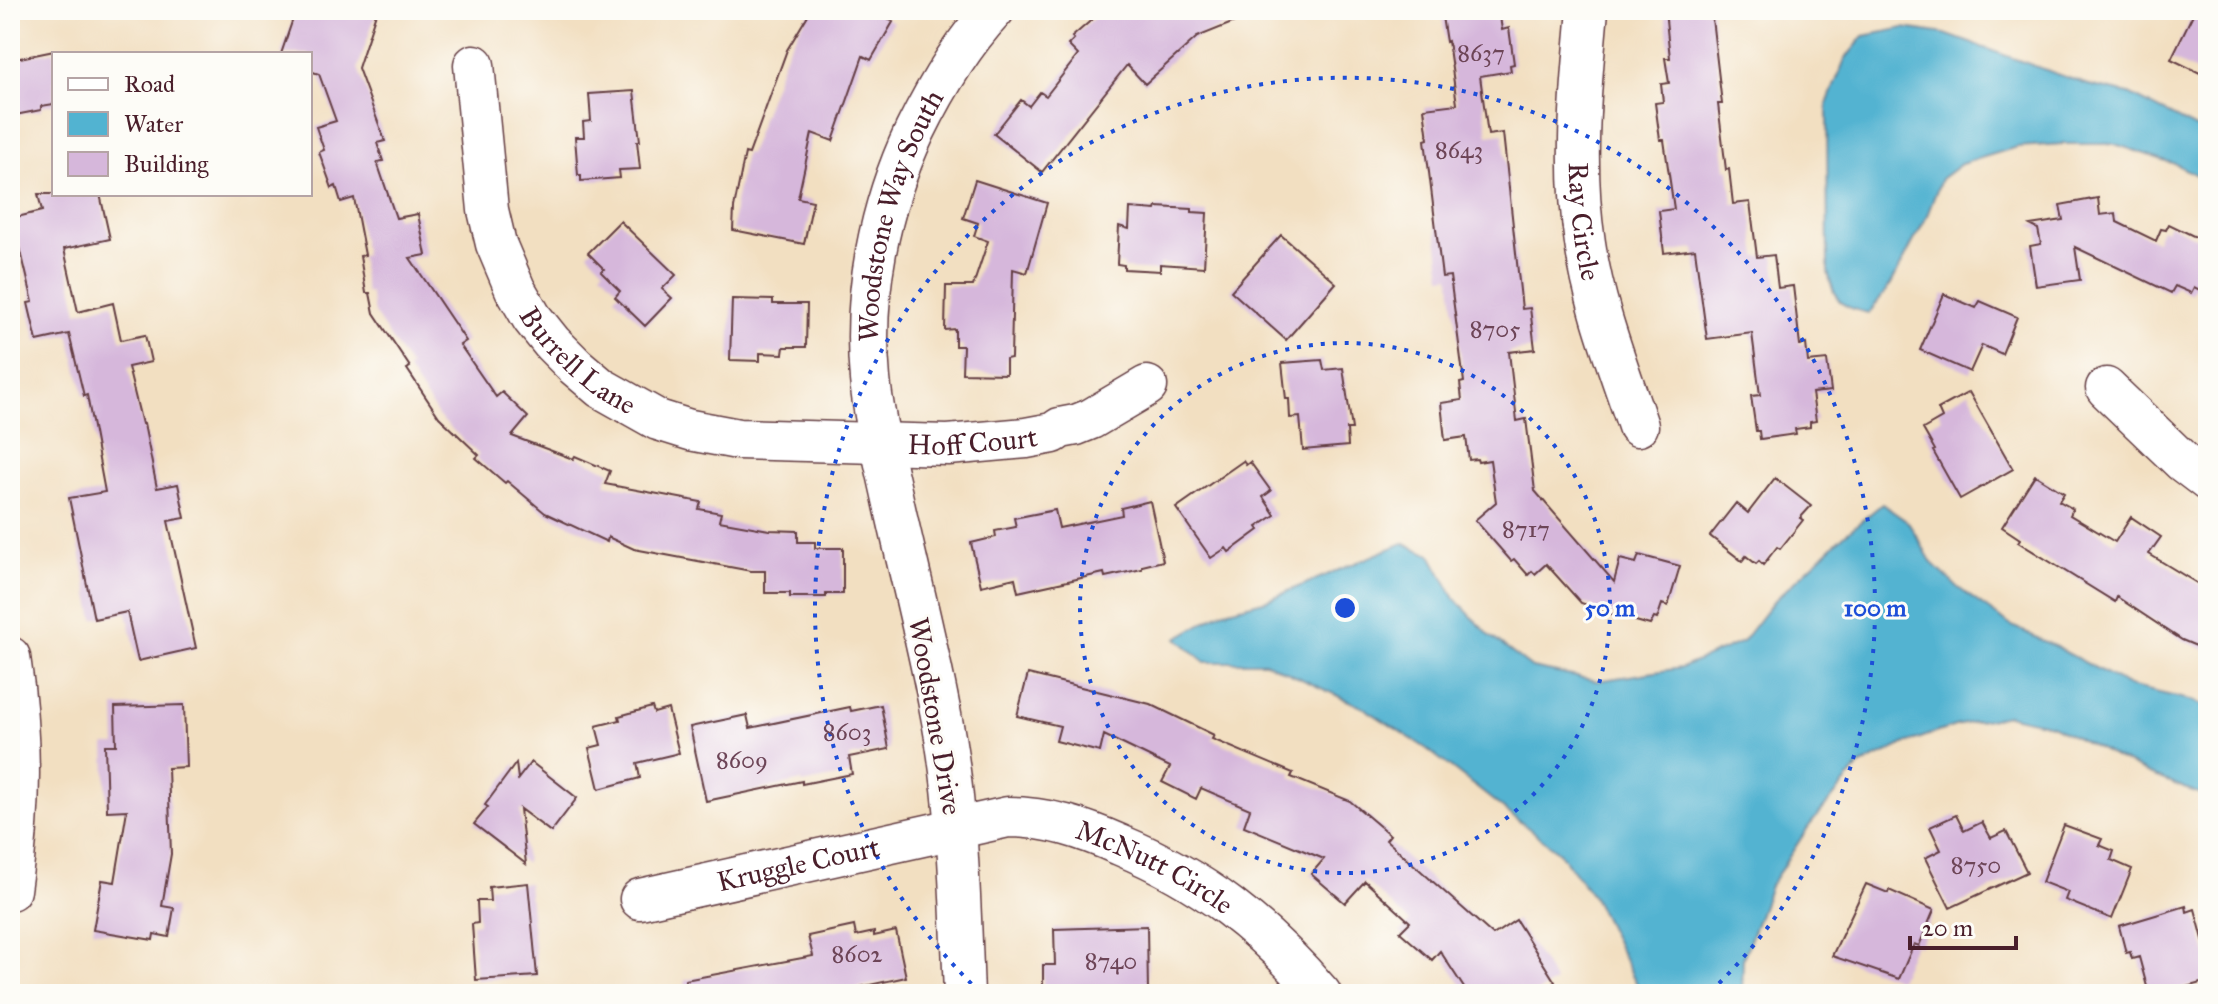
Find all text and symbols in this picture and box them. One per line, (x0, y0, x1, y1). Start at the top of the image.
house number: 8637 (1457, 38, 1505, 68)
legend (52, 52, 312, 196)
text: Road (124, 69, 175, 99)
street label: Woodstone Way South (851, 83, 951, 342)
text: Water (124, 109, 183, 139)
house number: 8643 (1435, 135, 1483, 165)
text: Building (124, 149, 209, 179)
street label: Ray Circle (1561, 162, 1609, 284)
street label: Burrell Lane (511, 301, 642, 422)
house number: 8705 (1470, 314, 1520, 344)
street label: Hoff Court (907, 419, 1040, 463)
house number: 8717 (1502, 514, 1550, 544)
text: 50 m (1585, 593, 1636, 623)
text: 100 m (1844, 593, 1907, 623)
centre of rings (1331, 594, 1359, 622)
street label: Woodstone Drive (901, 614, 970, 818)
house number: 8603 (823, 717, 871, 747)
house number: 8609 (716, 745, 768, 775)
street label: McNutt Circle (1071, 812, 1240, 922)
street label: Kruggle Court (714, 829, 883, 899)
house number: 8750 (1951, 850, 2001, 880)
scale bar (1910, 900, 2016, 950)
text: 20 m (1922, 913, 1973, 943)
house number: 8602 (832, 939, 883, 969)
house number: 8740 (1085, 946, 1137, 976)

